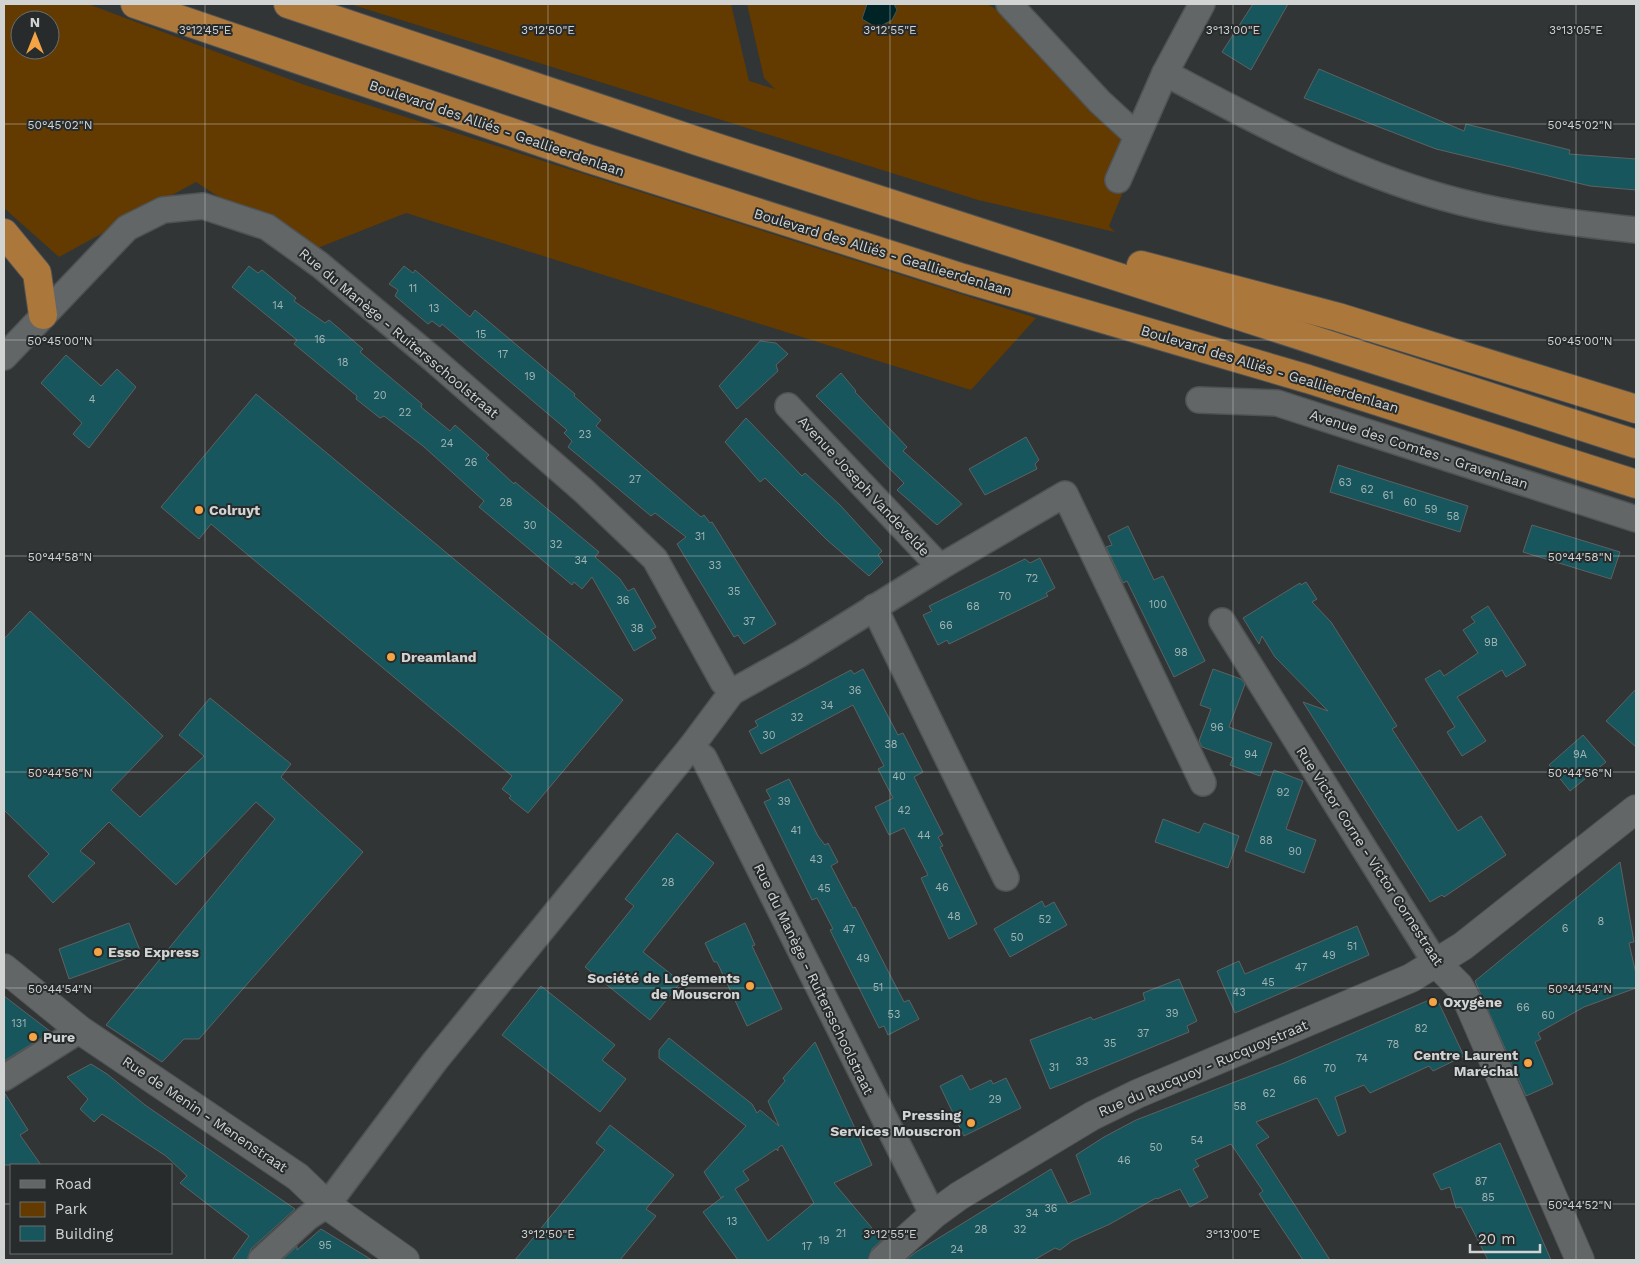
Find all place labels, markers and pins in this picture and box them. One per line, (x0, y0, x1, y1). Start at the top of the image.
place label: Colruyt (209, 502, 260, 518)
marker: Colruyt (193, 504, 205, 516)
place label: Dreamland (401, 649, 477, 665)
marker: Dreamland (385, 651, 397, 663)
place label: Esso Express (108, 944, 199, 960)
marker: Esso Express (92, 946, 104, 958)
place label: Société de Logements de Mouscron (587, 970, 741, 1002)
marker: Société de Logements de Mouscron (744, 980, 756, 992)
place label: Oxygène (1443, 994, 1502, 1010)
marker: Oxygène (1427, 996, 1439, 1008)
place label: Pure (43, 1029, 75, 1045)
marker: Pure (27, 1031, 39, 1043)
place label: Centre Laurent Maréchal (1414, 1047, 1518, 1079)
marker: Centre Laurent Maréchal (1522, 1057, 1534, 1069)
place label: Pressing Services Mouscron (830, 1107, 961, 1139)
marker: Pressing Services Mouscron (965, 1117, 977, 1129)

